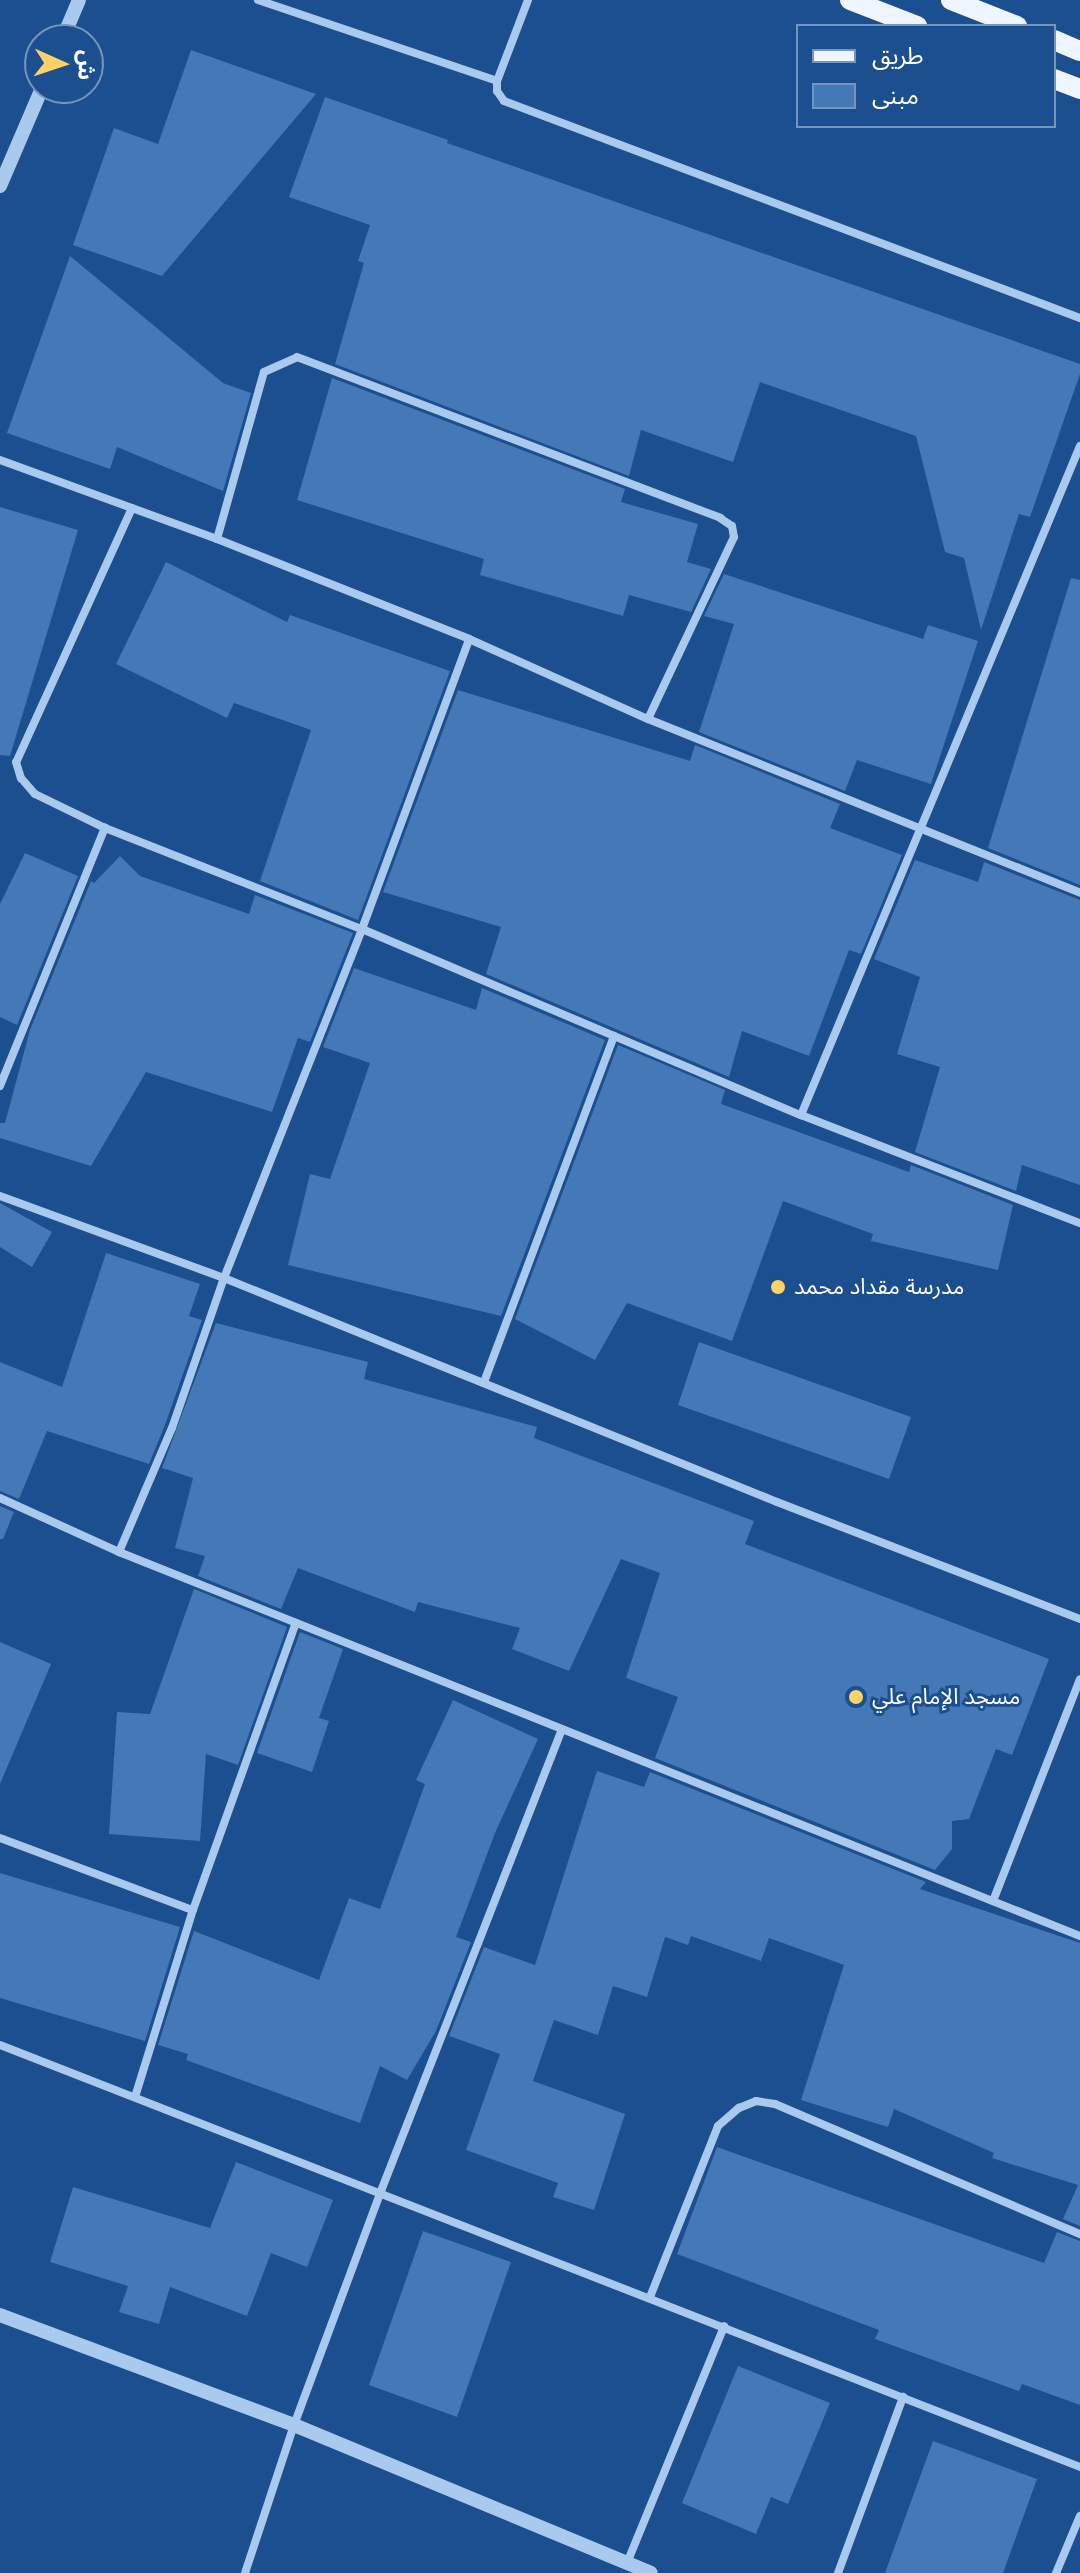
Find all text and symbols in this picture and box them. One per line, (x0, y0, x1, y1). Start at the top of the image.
north arrow (24, 24, 104, 104)
legend (796, 24, 1056, 128)
text: طريق (872, 39, 924, 72)
text: ش (70, 49, 103, 81)
text: مبنى (872, 79, 919, 112)
place label: مدرسة مقداد محمد (794, 1274, 964, 1300)
marker: مدرسة مقداد محمد (769, 1278, 787, 1296)
place label: مسجد الإمام علي (872, 1684, 1020, 1710)
marker: مسجد الإمام علي (847, 1688, 865, 1706)

